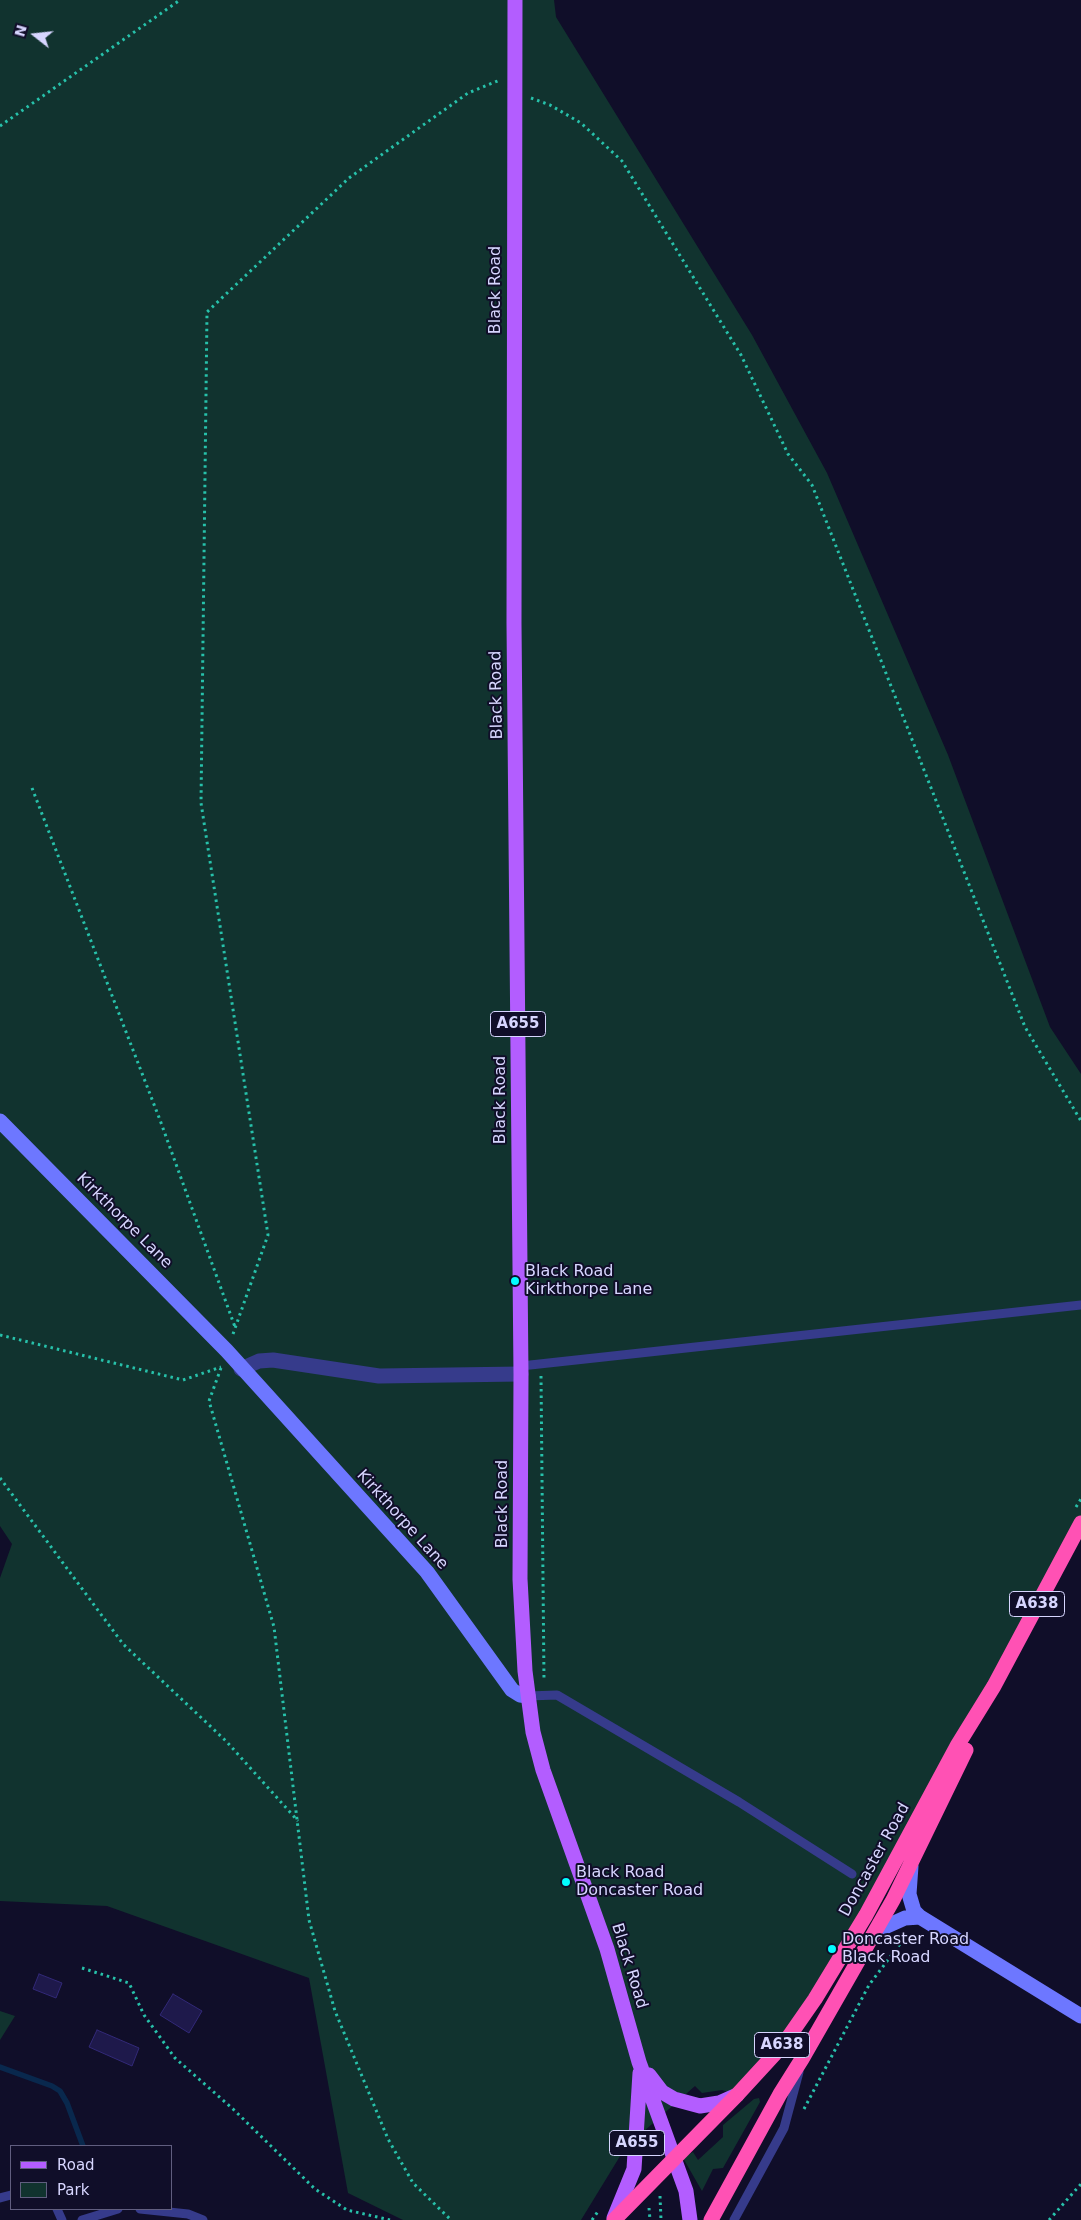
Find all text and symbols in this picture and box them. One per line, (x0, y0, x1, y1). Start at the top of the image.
north arrow (10, 10, 60, 60)
text: N (11, 23, 30, 39)
street label: Black Road (486, 246, 506, 334)
street label: Black Road (487, 651, 507, 739)
road number: A655 (490, 1012, 546, 1036)
street label: Black Road (491, 1056, 511, 1144)
street label: Kirkthorpe Lane (72, 1169, 176, 1273)
place label: Black Road Kirkthorpe Lane (525, 1262, 652, 1300)
marker: Black Road Kirkthorpe Lane (509, 1275, 521, 1287)
street label: Black Road (493, 1460, 513, 1548)
street label: Kirkthorpe Lane (352, 1466, 452, 1574)
road number: A638 (1010, 1592, 1064, 1616)
street label: Doncaster Road (836, 1800, 914, 1920)
place label: Black Road Doncaster Road (576, 1863, 703, 1901)
marker: Black Road Doncaster Road (560, 1876, 572, 1888)
street label: Black Road (607, 1921, 651, 2011)
place label: Doncaster Road Black Road (842, 1930, 969, 1968)
marker: Doncaster Road Black Road (826, 1943, 838, 1955)
road number: A638 (754, 2032, 810, 2058)
road number: A655 (610, 2130, 664, 2156)
legend (10, 2145, 172, 2210)
text: Road (57, 2156, 95, 2174)
text: Park (57, 2181, 89, 2199)

